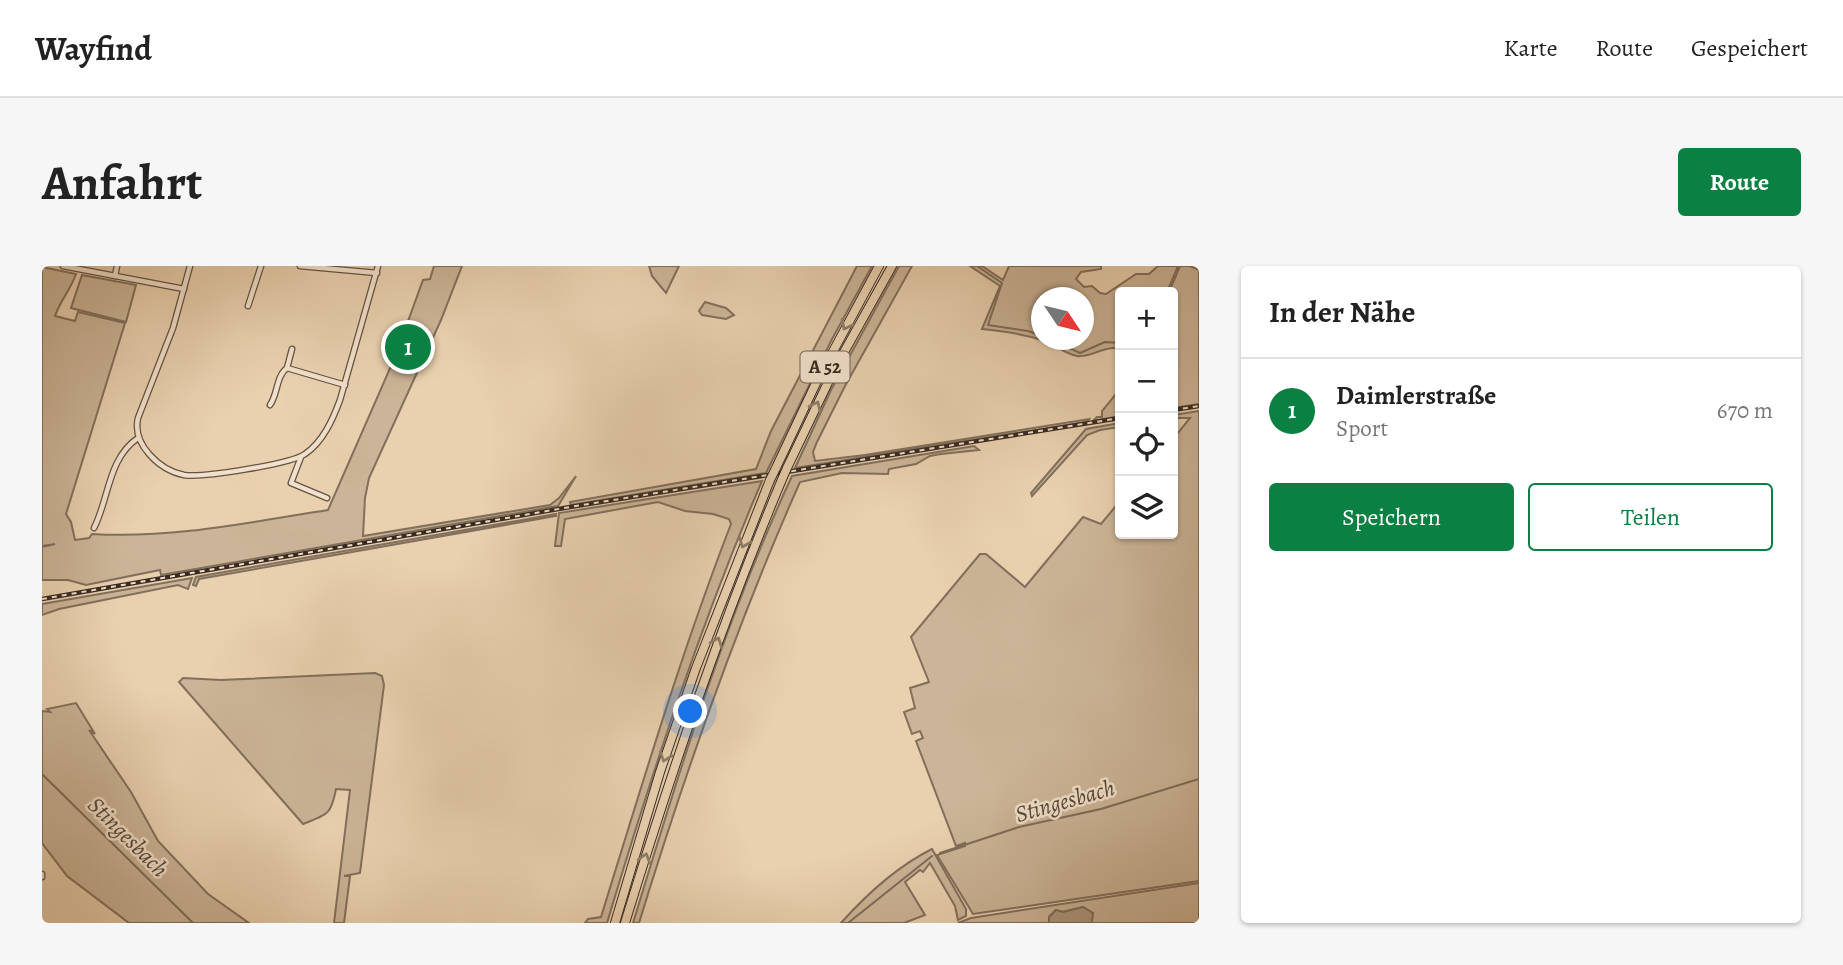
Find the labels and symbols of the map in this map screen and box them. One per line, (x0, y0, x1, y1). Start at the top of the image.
north arrow (1031, 287, 1094, 350)
one-way arrow (840, 318, 854, 331)
pin: 1 (385, 321, 431, 373)
road number: A 52 (800, 352, 850, 382)
one-way arrow (808, 401, 822, 413)
one-way arrow (739, 537, 753, 549)
one-way arrow (709, 636, 723, 648)
your location (673, 694, 707, 728)
one-way arrow (659, 750, 673, 762)
water label: Stingesbach (1012, 772, 1118, 830)
water label: Stingesbach (81, 790, 175, 884)
one-way arrow (637, 852, 651, 864)

